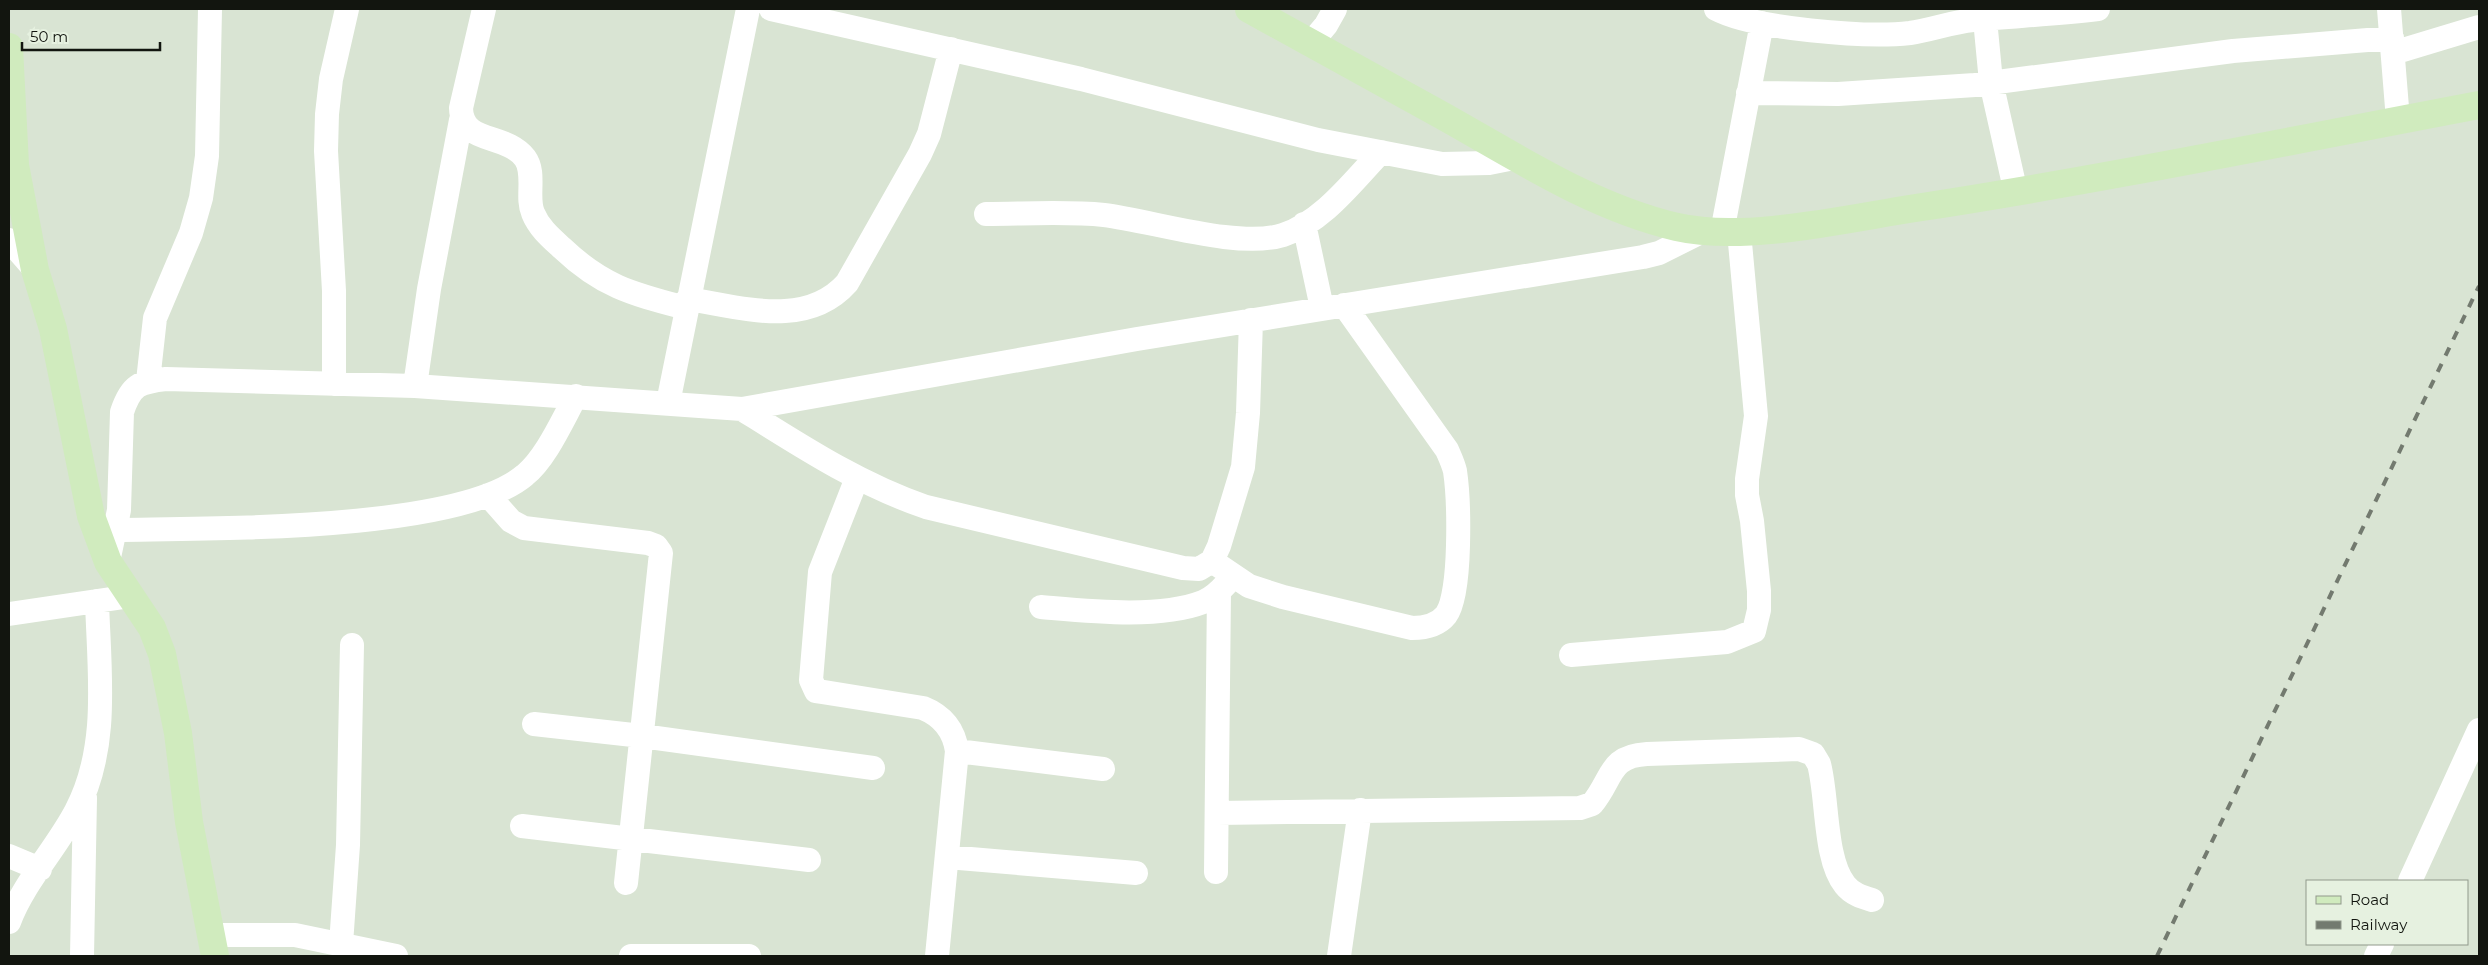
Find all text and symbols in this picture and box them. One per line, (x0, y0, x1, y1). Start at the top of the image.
scale bar (22, 20, 160, 52)
text: 50 m (30, 27, 68, 46)
legend (2306, 880, 2468, 945)
text: Road (2350, 890, 2389, 909)
text: Railway (2350, 915, 2408, 934)

